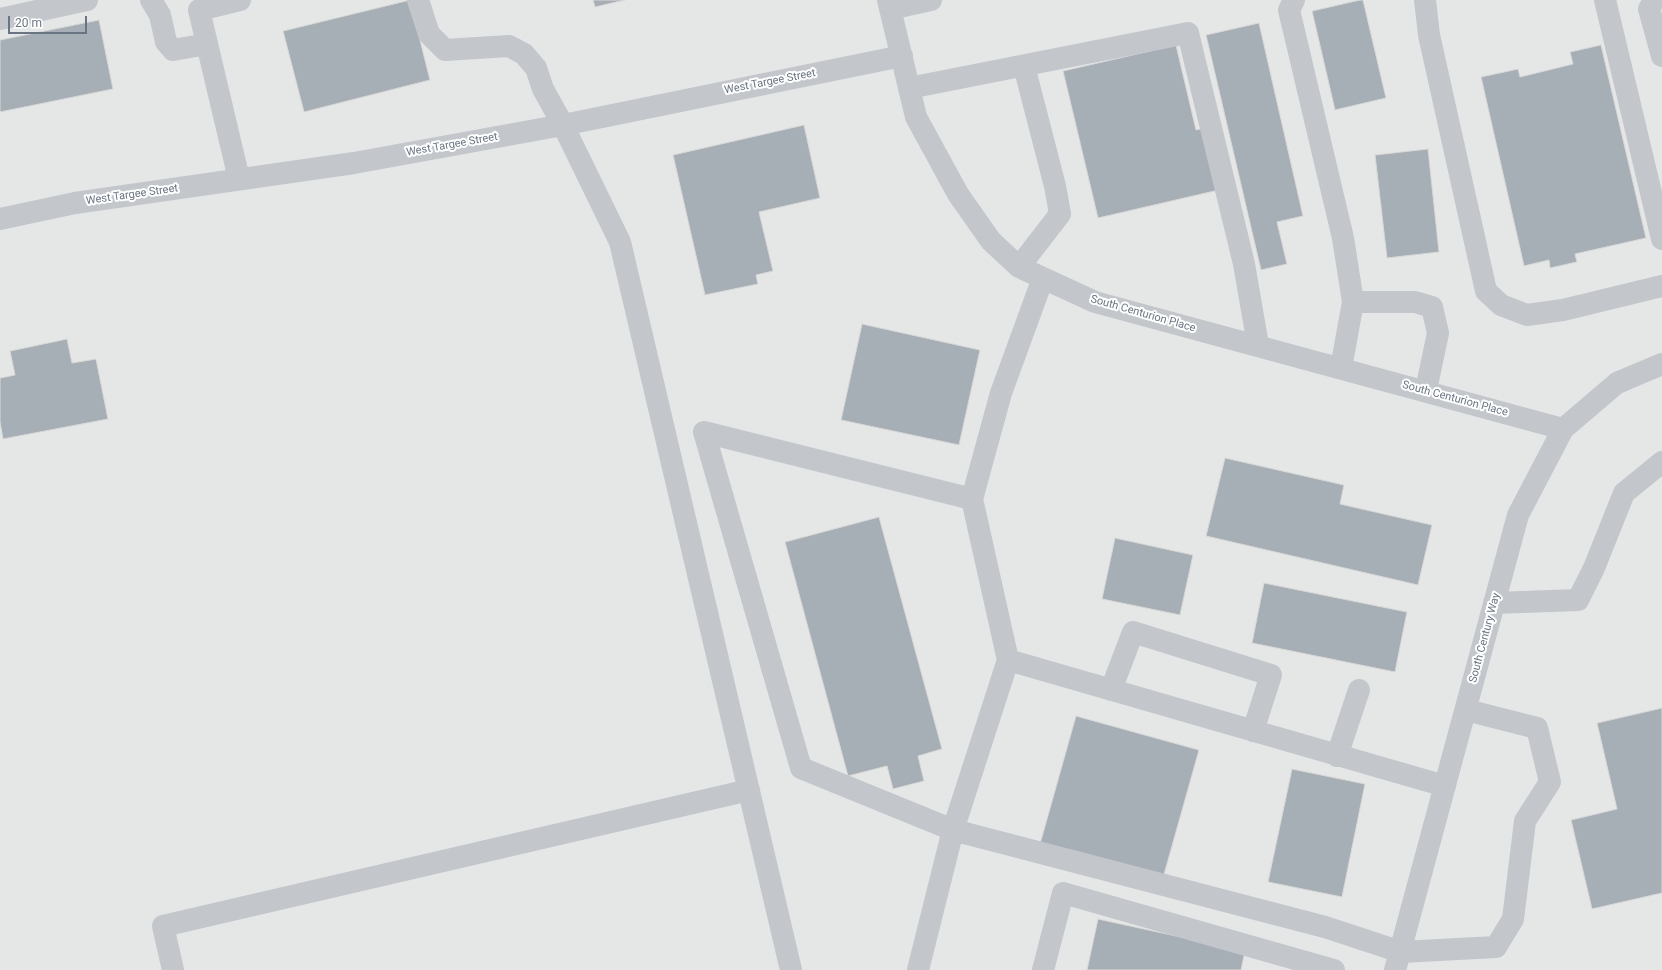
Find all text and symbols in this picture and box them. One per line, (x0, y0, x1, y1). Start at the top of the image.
scale bar (10, 8, 89, 34)
text: 20 m (15, 16, 42, 30)
street label: West Targee Street (723, 67, 817, 97)
street label: West Targee Street (405, 130, 499, 160)
street label: West Targee Street (85, 182, 179, 208)
street label: South Centurion Place (1089, 293, 1197, 335)
street label: South Centurion Place (1401, 379, 1509, 419)
street label: South Century Way (1467, 592, 1503, 684)

